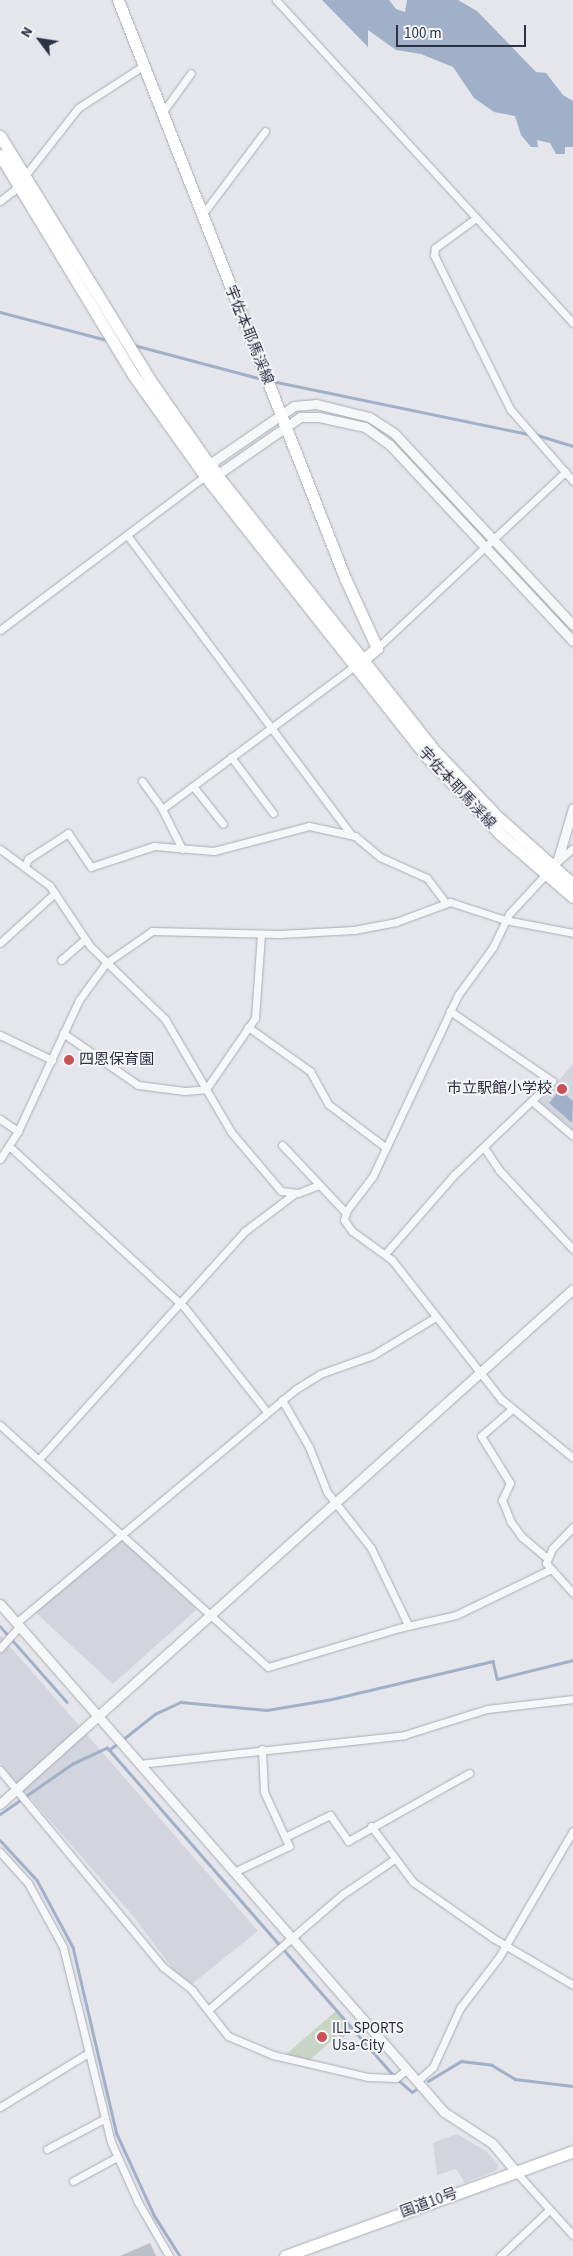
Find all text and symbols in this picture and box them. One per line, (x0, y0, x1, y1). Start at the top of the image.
north arrow (15, 15, 65, 65)
scale bar (398, 15, 528, 47)
text: N (16, 23, 38, 41)
text: 100 m (404, 23, 442, 44)
street label: 宇佐本耶馬渓線 (221, 283, 277, 387)
street label: 宇佐本耶馬渓線 (415, 743, 499, 833)
place label: 四恩保育園 (79, 1051, 154, 1069)
marker: 四恩保育園 (63, 1054, 75, 1066)
place label: 市立駅館小学校 (447, 1080, 552, 1098)
marker: 市立駅館小学校 (556, 1083, 568, 1095)
place label: ILL SPORTS Usa-City (332, 2019, 404, 2054)
marker: ILL SPORTS Usa-City (316, 2031, 328, 2043)
street label: 国道10号 (398, 2184, 460, 2222)

